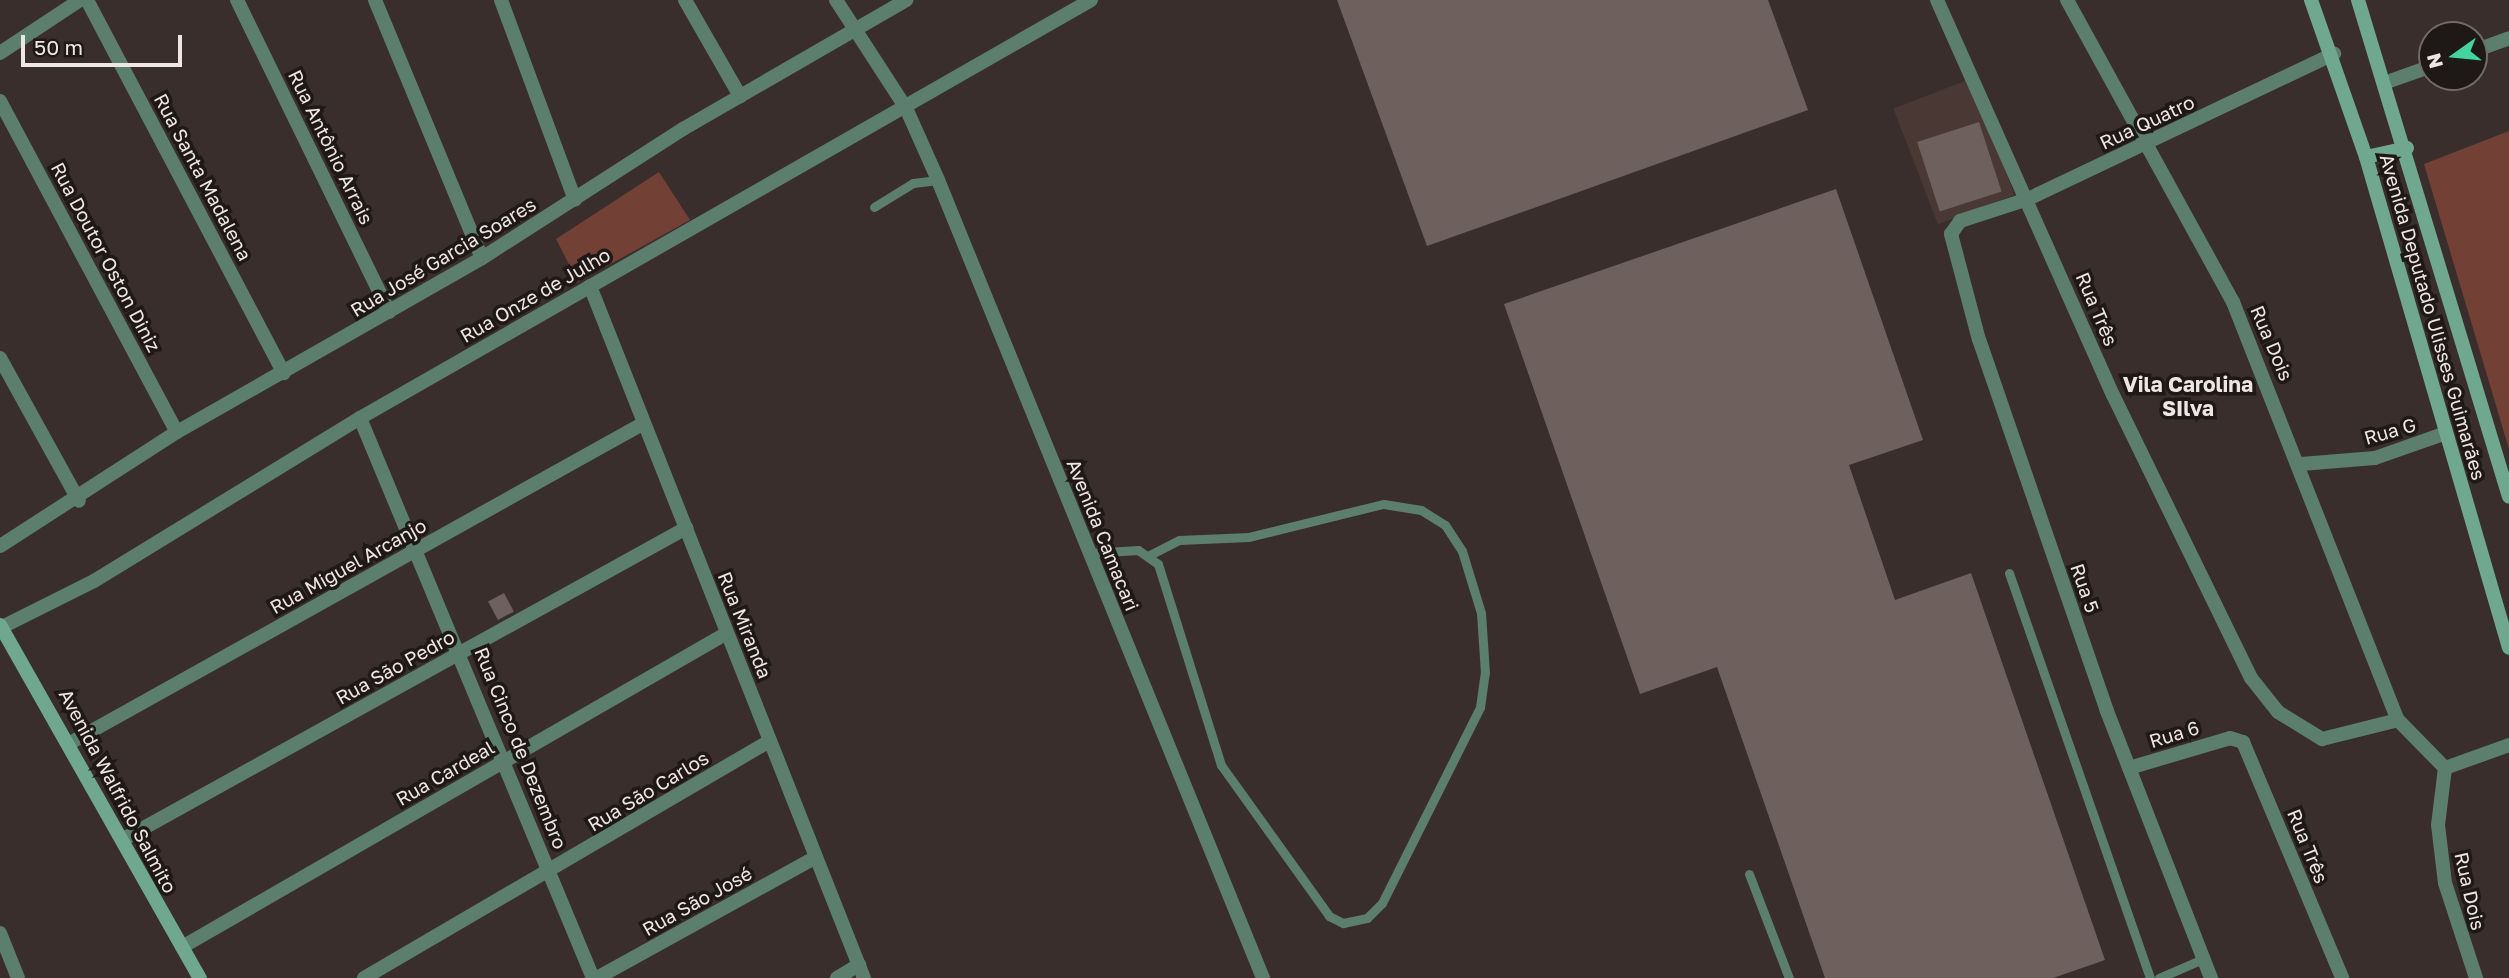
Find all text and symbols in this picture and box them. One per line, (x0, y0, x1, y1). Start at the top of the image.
scale bar (24, 21, 186, 65)
north arrow (2418, 21, 2488, 91)
text: 50 m (34, 34, 83, 60)
text: N (2421, 51, 2447, 71)
street label: Rua Antônio Arrais (284, 66, 378, 228)
street label: Rua Santa Madalena (149, 90, 257, 264)
street label: Rua Quatro (2096, 90, 2198, 154)
street label: Avenida Deputado Ulisses Guimarães (2375, 151, 2491, 483)
street label: Rua Doutor Oston Diniz (46, 158, 166, 356)
street label: Rua José Garcia Soares (346, 193, 540, 321)
street label: Rua Onze de Julho (456, 243, 614, 347)
street label: Rua Três (2071, 269, 2123, 349)
street label: Rua Dois (2246, 302, 2298, 384)
district label: Vila Carolina SIlva (2123, 371, 2253, 421)
street label: Rua G (2361, 413, 2419, 449)
street label: Avenida Camacari (1062, 456, 1144, 614)
street label: Rua Miguel Arcanjo (266, 514, 430, 618)
street label: Rua 5 (2066, 560, 2104, 616)
street label: Rua Miranda (713, 568, 777, 682)
street label: Rua São Pedro (332, 625, 458, 709)
street label: Rua Cinco de Dezembro (470, 644, 572, 852)
street label: Avenida Walfrido Salmito (54, 685, 182, 897)
street label: Rua 6 (2146, 716, 2202, 752)
street label: Rua Cardeal (392, 736, 498, 810)
street label: Rua São Carlos (583, 746, 713, 836)
street label: Rua Três (2283, 806, 2333, 886)
street label: Rua Dois (2450, 850, 2490, 932)
street label: Rua São José (638, 862, 756, 940)

